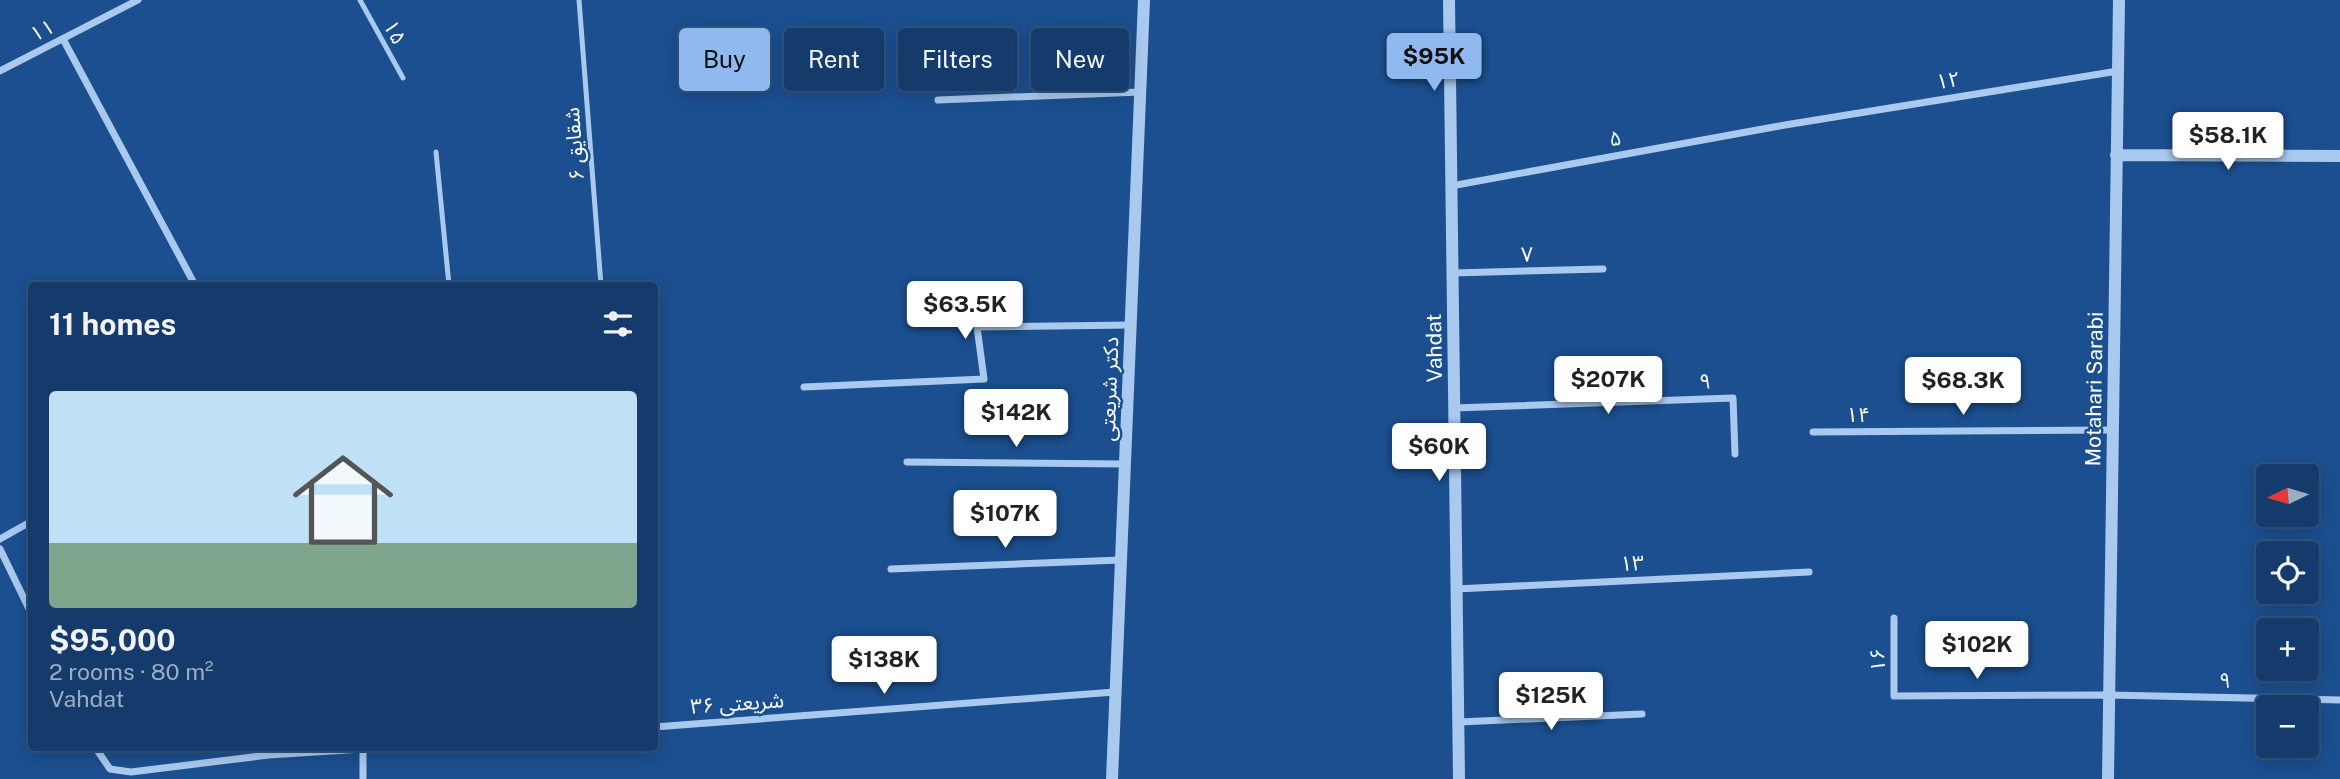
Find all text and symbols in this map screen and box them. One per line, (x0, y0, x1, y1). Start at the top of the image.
street label: ۱۱ (26, 13, 58, 47)
street label: ۱۵ (378, 16, 412, 48)
chip: Buy (679, 28, 770, 91)
chip: Rent (784, 28, 884, 91)
chip: Filters (898, 28, 1017, 91)
chip: New (1031, 28, 1129, 91)
pin: $95K (1393, 34, 1475, 93)
text: $95K (1403, 42, 1465, 69)
street label: ۱۲ (1934, 66, 1962, 94)
street label: شقایق ۶ (559, 106, 590, 181)
pin: $58.1K (2171, 113, 2285, 172)
text: $58.1K (2188, 121, 2268, 148)
street label: ۵ (1607, 125, 1623, 151)
street label: ۷ (1521, 241, 1533, 267)
pin: $63.5K (908, 282, 1022, 341)
text: $63.5K (923, 290, 1007, 317)
icon: filters (599, 305, 637, 343)
text: 11 homes (49, 306, 176, 342)
street label: Motahari Sarabi (2080, 312, 2108, 466)
street label: Vahdat (1421, 313, 1447, 383)
street label: دکتر شریعتی (1095, 336, 1123, 442)
pin: $207K (1559, 356, 1657, 416)
pin: $68.3K (1906, 358, 2020, 417)
text: $207K (1570, 365, 1646, 392)
text: $68.3K (1921, 366, 2005, 393)
street label: ۹ (1699, 368, 1711, 394)
pin: $142K (967, 390, 1065, 449)
text: $142K (980, 398, 1052, 425)
street label: ۱۴ (1846, 402, 1870, 427)
pin: $60K (1398, 424, 1480, 483)
text: $60K (1408, 432, 1470, 459)
icon: home (280, 437, 406, 563)
north arrow (2256, 464, 2319, 527)
map controls (2256, 464, 2319, 758)
pin: $107K (956, 490, 1054, 550)
text: $107K (970, 499, 1040, 526)
button: locate (2256, 541, 2319, 604)
street label: ۱۳ (1619, 550, 1645, 576)
button: + (2256, 618, 2319, 681)
text: $95,000 (49, 622, 176, 658)
pin: $102K (1928, 622, 2026, 681)
text: $102K (1941, 630, 2013, 657)
pin: $138K (835, 636, 933, 696)
text: $138K (848, 645, 920, 672)
street label: ۱۶ (1865, 648, 1890, 672)
text: 2 rooms · 80 m² (49, 658, 214, 685)
street label: ۹ (2219, 667, 2231, 693)
pin: $125K (1502, 672, 1600, 732)
text: $125K (1515, 681, 1587, 708)
text: Vahdat (49, 685, 124, 712)
street label: شریعتی ۳۶ (689, 687, 785, 719)
button: − (2256, 695, 2319, 758)

